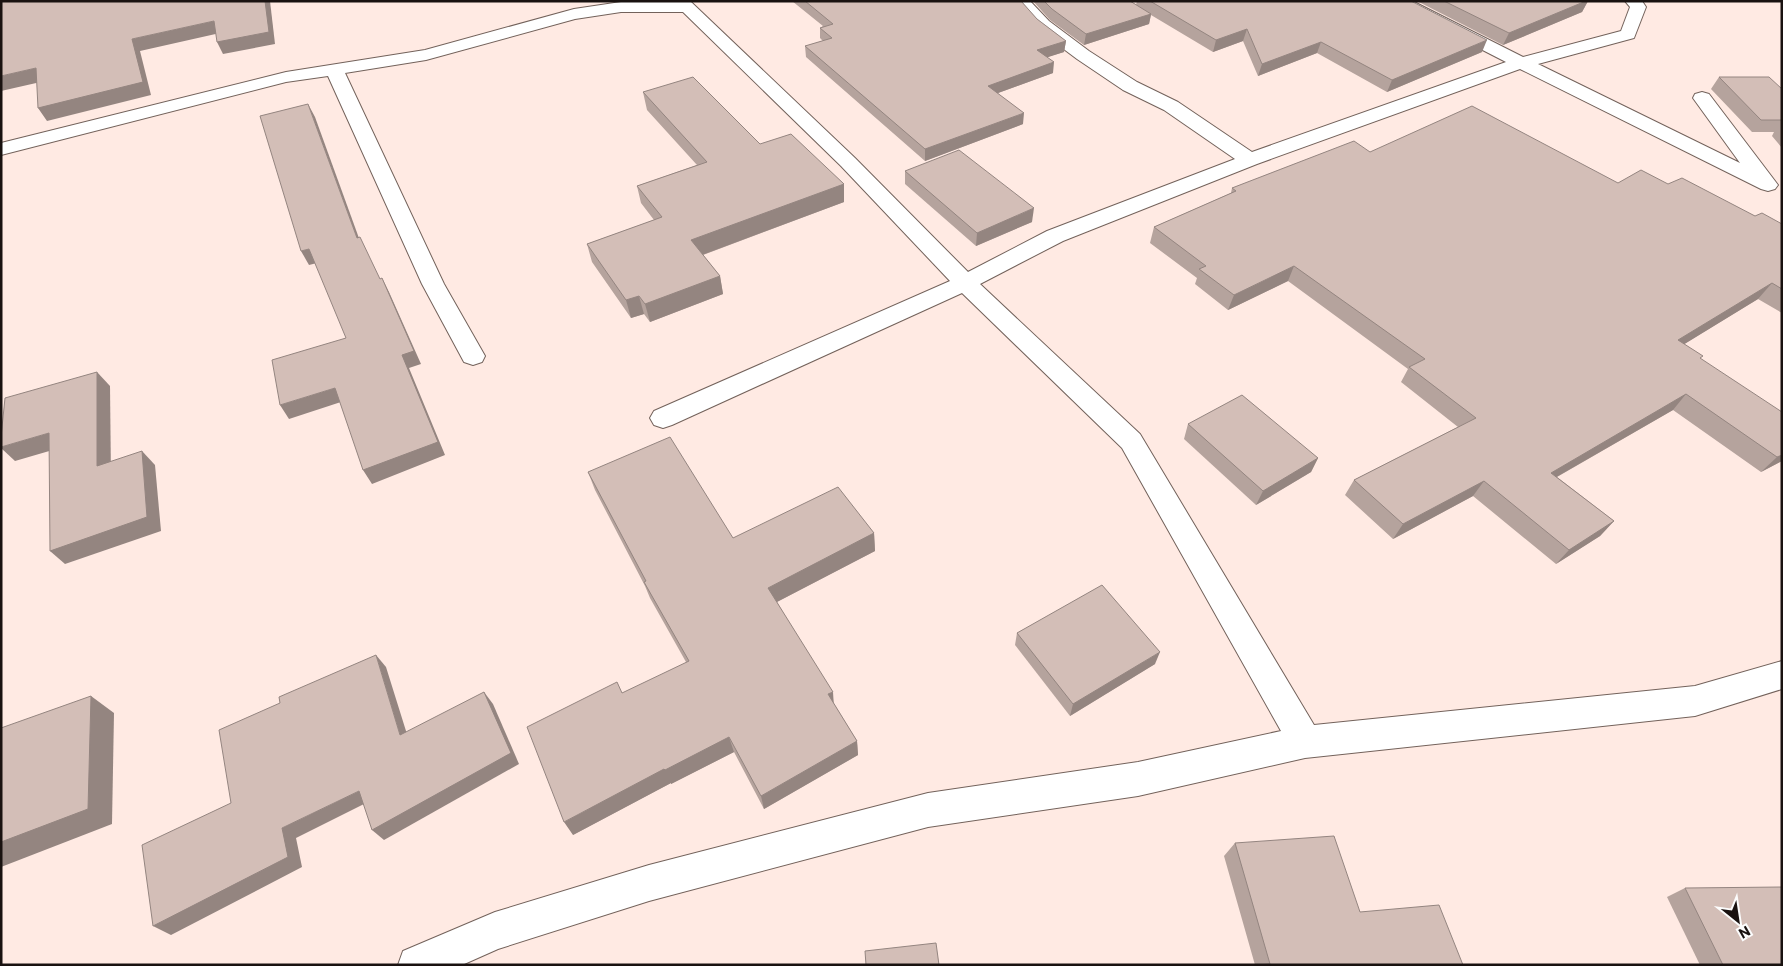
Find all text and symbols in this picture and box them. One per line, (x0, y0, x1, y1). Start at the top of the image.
north arrow (1713, 896, 1763, 946)
text: N (1736, 923, 1754, 943)

